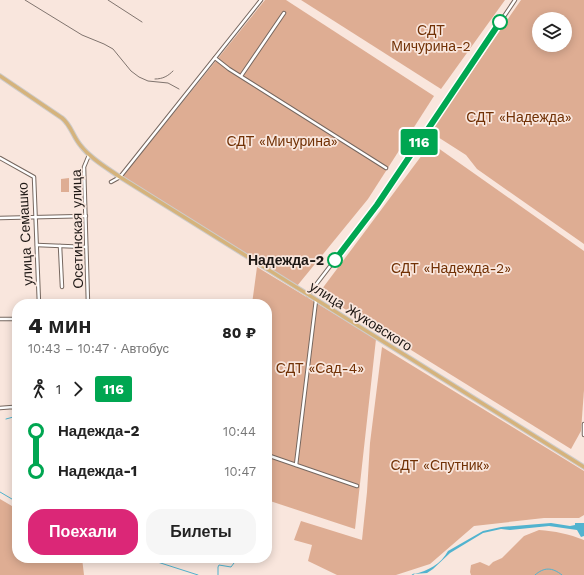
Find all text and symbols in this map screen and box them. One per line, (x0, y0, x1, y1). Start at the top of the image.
map controls (532, 12, 572, 52)
button: layers (532, 12, 572, 52)
unlabelled marker (492, 14, 508, 30)
park label: СДТ Мичурина-2 (391, 22, 471, 54)
park label: СДТ «Надежда» (466, 109, 572, 125)
line badge: 116 (396, 129, 442, 155)
park label: СДТ «Мичурина» (226, 133, 338, 149)
text: 116 (409, 134, 429, 150)
street label: Осетинская улица (68, 169, 86, 289)
street label: улица Семашко (14, 182, 36, 286)
place label: Надежда-2 (248, 252, 324, 268)
marker: Надежда-2 (327, 252, 343, 268)
park label: СДТ «Надежда-2» (391, 260, 511, 276)
street label: улица Жуковского (307, 278, 415, 354)
text: 4 мин (28, 313, 91, 338)
text: 80 ₽ (222, 324, 256, 342)
text: 10:43 – 10:47 · Автобус (28, 341, 169, 356)
park label: СДТ «Сад-4» (276, 360, 364, 376)
icon: walk (28, 378, 50, 400)
icon: forward (67, 378, 89, 400)
text: 116 (103, 381, 124, 397)
text: 1 (56, 382, 61, 397)
text: Надежда-2 (58, 422, 140, 440)
text: 10:44 (223, 424, 256, 439)
park label: СДТ «Спутник» (390, 457, 490, 473)
text: Надежда-1 (58, 462, 137, 480)
text: 10:47 (224, 464, 256, 479)
button: Поехали (28, 509, 138, 555)
button: Билеты (146, 509, 256, 555)

